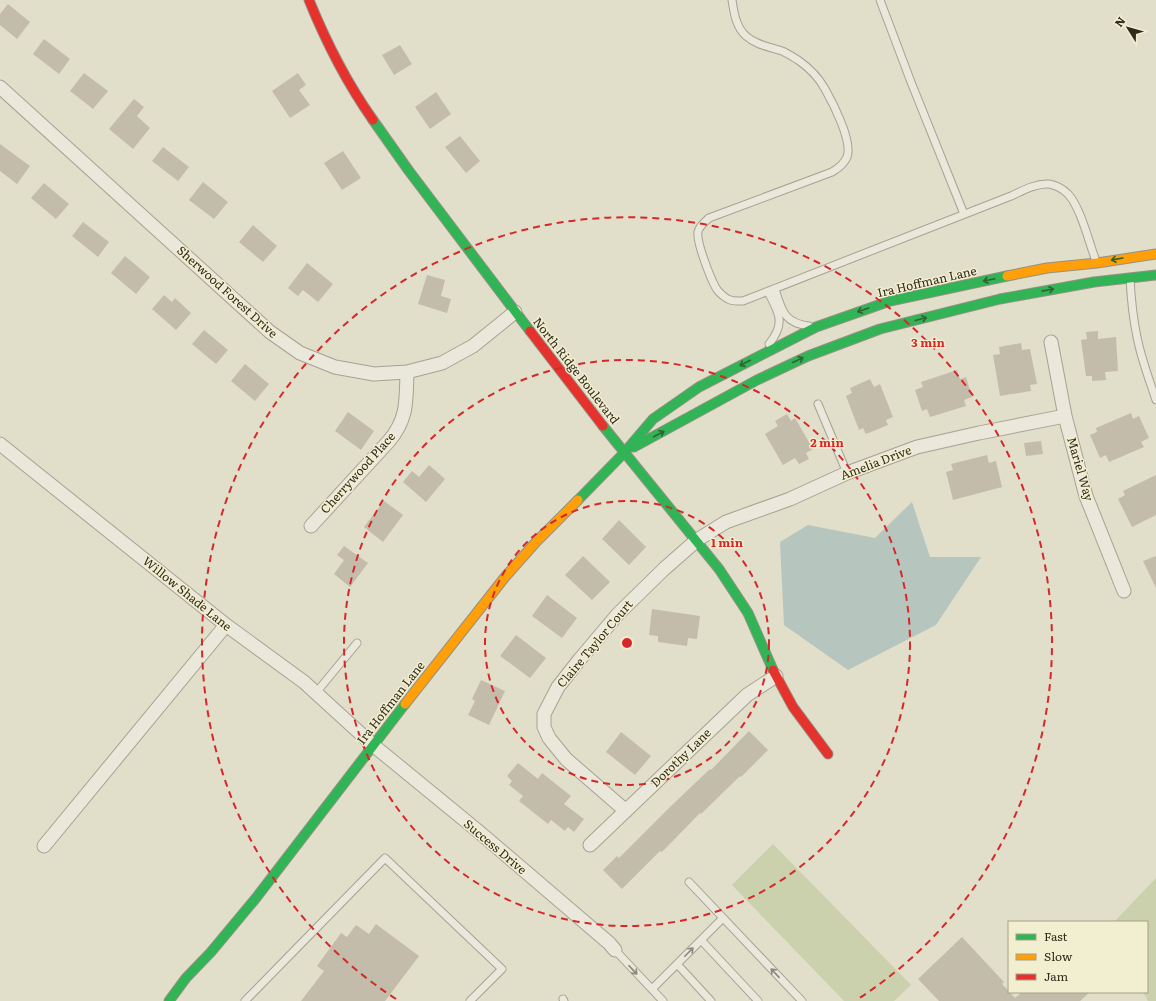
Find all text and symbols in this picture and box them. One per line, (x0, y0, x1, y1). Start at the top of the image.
north arrow (1108, 8, 1148, 48)
text: N (1110, 13, 1128, 30)
street label: Sherwood Forest Drive (173, 241, 282, 342)
one-way arrow (1111, 255, 1124, 263)
street label: Ira Hoffman Lane (875, 261, 978, 301)
one-way arrow (983, 277, 996, 285)
one-way arrow (1041, 286, 1054, 294)
one-way arrow (857, 307, 869, 315)
street label: North Ridge Boulevard (529, 313, 625, 428)
one-way arrow (914, 315, 927, 322)
text: 3 min (911, 333, 946, 351)
one-way arrow (792, 356, 804, 363)
one-way arrow (739, 360, 751, 368)
street label: Cherrywood Place (316, 428, 399, 517)
one-way arrow (653, 430, 665, 437)
text: 2 min (810, 433, 844, 451)
street label: Mariel Way (1063, 435, 1099, 503)
street label: Amelia Drive (838, 440, 914, 484)
text: 1 min (711, 533, 744, 551)
street label: Willow Shade Lane (139, 552, 236, 635)
street label: Claire Taylor Court (552, 595, 636, 691)
centre of rings (620, 636, 634, 650)
street label: Ira Hoffman Lane (352, 657, 429, 748)
street label: Dorothy Lane (646, 724, 715, 791)
street label: Success Drive (460, 814, 531, 878)
legend (1008, 921, 1148, 993)
text: Fast (1044, 927, 1068, 945)
one-way arrow (684, 947, 694, 957)
text: Slow (1044, 947, 1073, 965)
one-way arrow (629, 965, 638, 975)
one-way arrow (771, 967, 780, 978)
text: Jam (1044, 967, 1069, 985)

